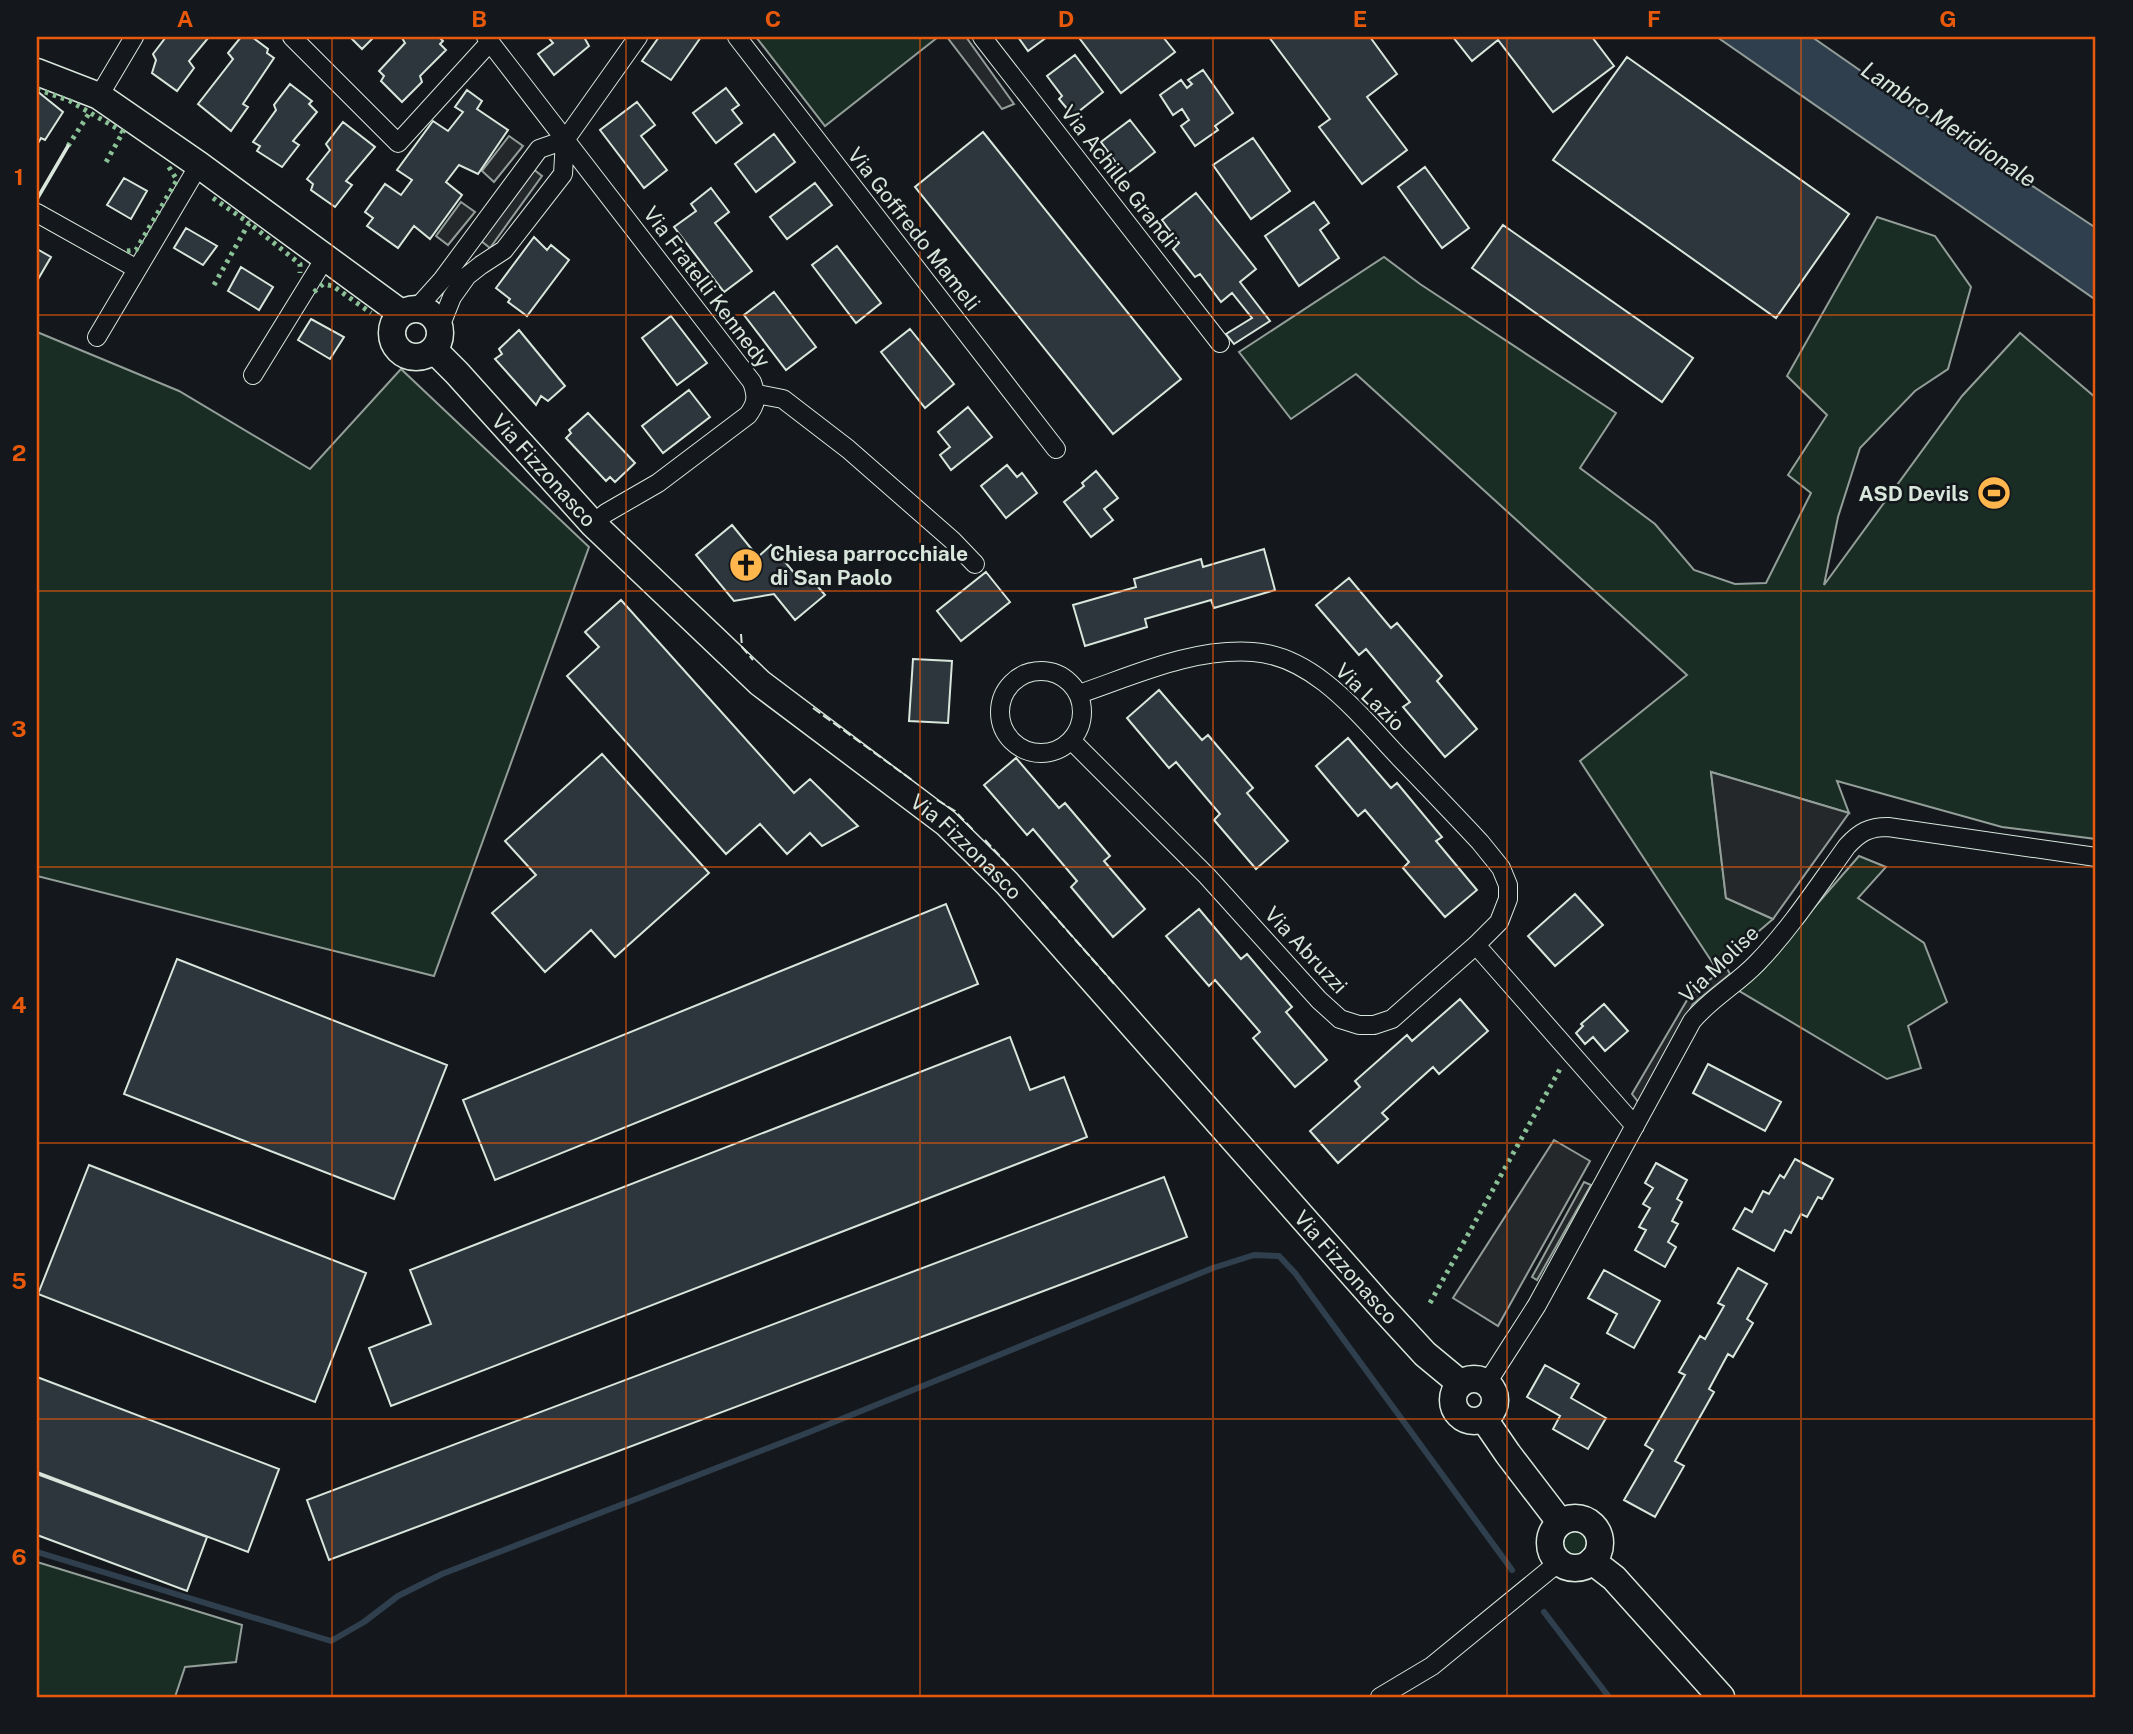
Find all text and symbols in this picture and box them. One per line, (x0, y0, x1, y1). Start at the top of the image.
text: A (177, 5, 194, 32)
text: B (471, 5, 487, 32)
text: C (765, 5, 781, 32)
text: D (1058, 5, 1074, 32)
text: E (1353, 5, 1367, 32)
text: F (1647, 5, 1661, 32)
text: G (1939, 5, 1957, 32)
water label: Lambro Meridionale (1856, 55, 2042, 193)
street label: Via Achille Grandi (1056, 100, 1182, 252)
street label: Via Goffredo Mameli (843, 143, 985, 315)
text: 1 (14, 163, 24, 190)
street label: Via Fratelli Kennedy (638, 201, 776, 373)
street label: Via Fizzonasco (487, 408, 602, 532)
text: 2 (12, 439, 26, 466)
sports icon: ASD Devils (1975, 474, 2013, 512)
place label: ASD Devils (1858, 481, 1969, 506)
place label: Chiesa parrocchiale di San Paolo (770, 541, 968, 590)
church icon: Chiesa parrocchiale di San Paolo (727, 546, 765, 584)
street label: Via Lazio (1330, 658, 1410, 736)
text: 3 (11, 715, 27, 742)
street label: Via Fizzonasco (906, 788, 1028, 904)
street label: Via Abruzzi (1260, 901, 1352, 999)
street label: Via Molise (1674, 920, 1764, 1008)
text: 4 (11, 991, 27, 1018)
street label: Via Fizzonasco (1289, 1205, 1403, 1329)
text: 5 (11, 1267, 27, 1294)
text: 6 (11, 1543, 27, 1570)

